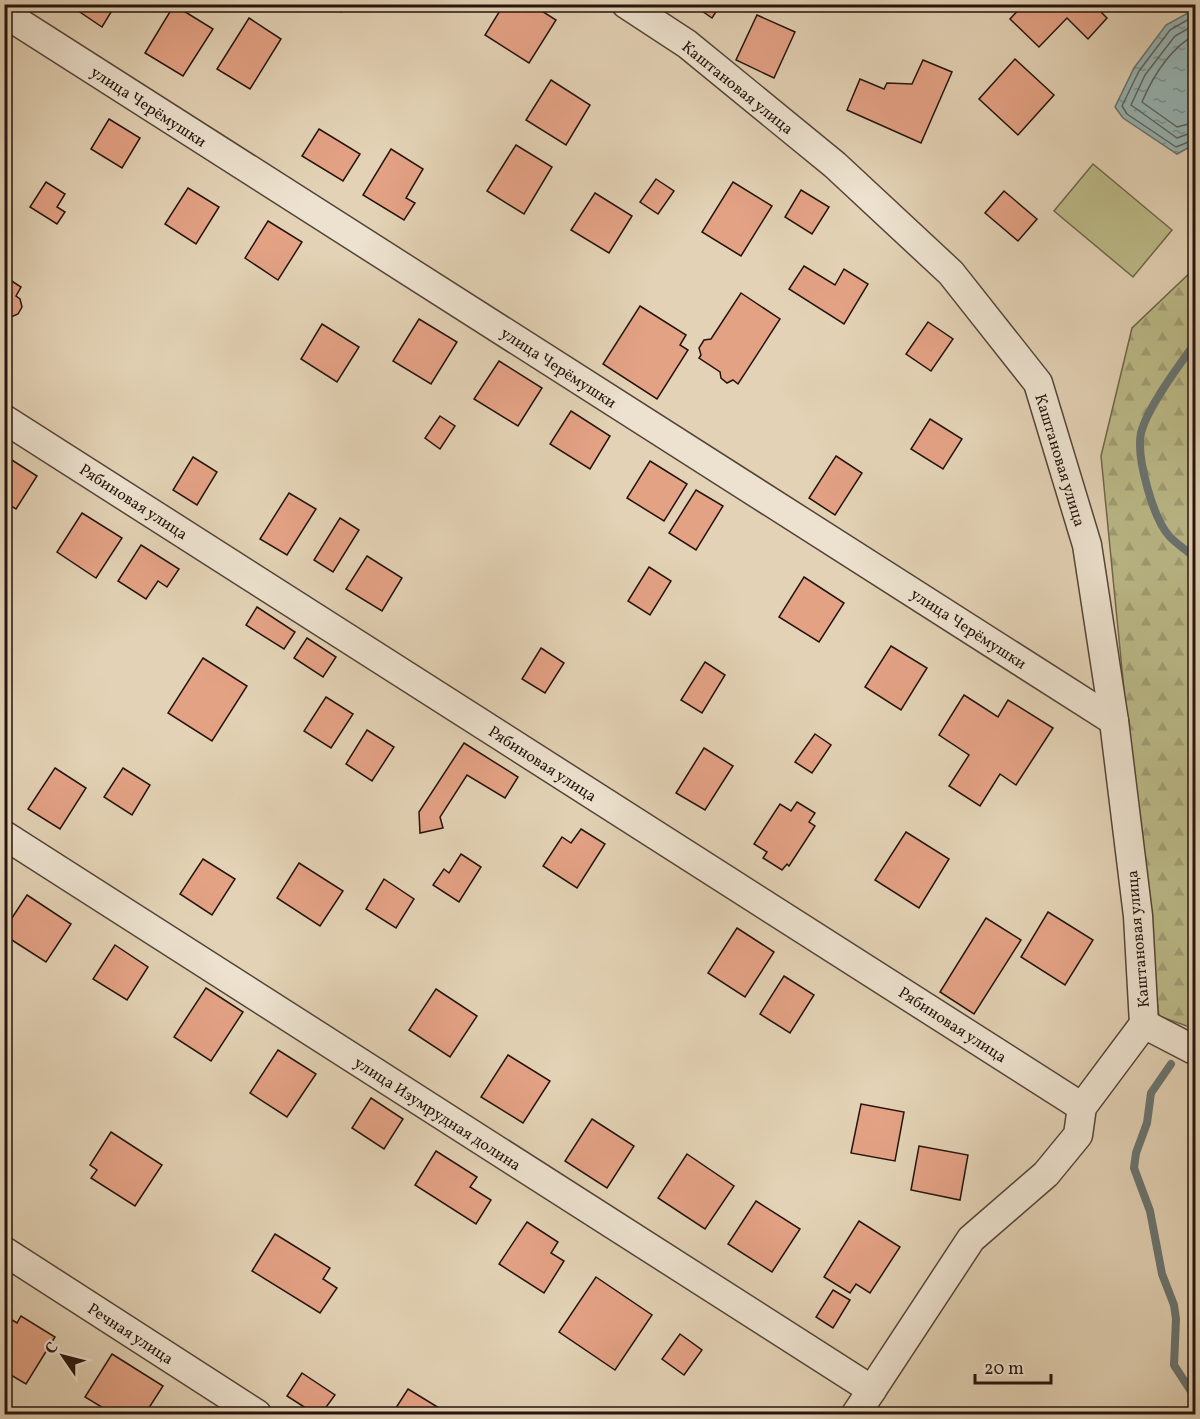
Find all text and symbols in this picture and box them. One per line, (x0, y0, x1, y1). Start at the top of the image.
street label: Каштановая улица (676, 37, 797, 141)
street label: улица Черёмушки (86, 62, 210, 154)
street label: улица Черёмушки (496, 323, 620, 415)
street label: Каштановая улица (1028, 391, 1090, 530)
street label: Рябиновая улица (75, 459, 191, 546)
street label: улица Черёмушки (906, 584, 1030, 676)
street label: Рябиновая улица (484, 721, 600, 808)
street label: Каштановая улица (1122, 869, 1156, 1008)
street label: Рябиновая улица (894, 982, 1010, 1069)
street label: улица Изумрудная долина (349, 1052, 525, 1177)
street label: Речная улица (83, 1299, 177, 1371)
north arrow (33, 1326, 93, 1386)
text: С (40, 1338, 64, 1359)
scale bar (975, 1347, 1052, 1385)
text: 20 m (984, 1357, 1024, 1382)

